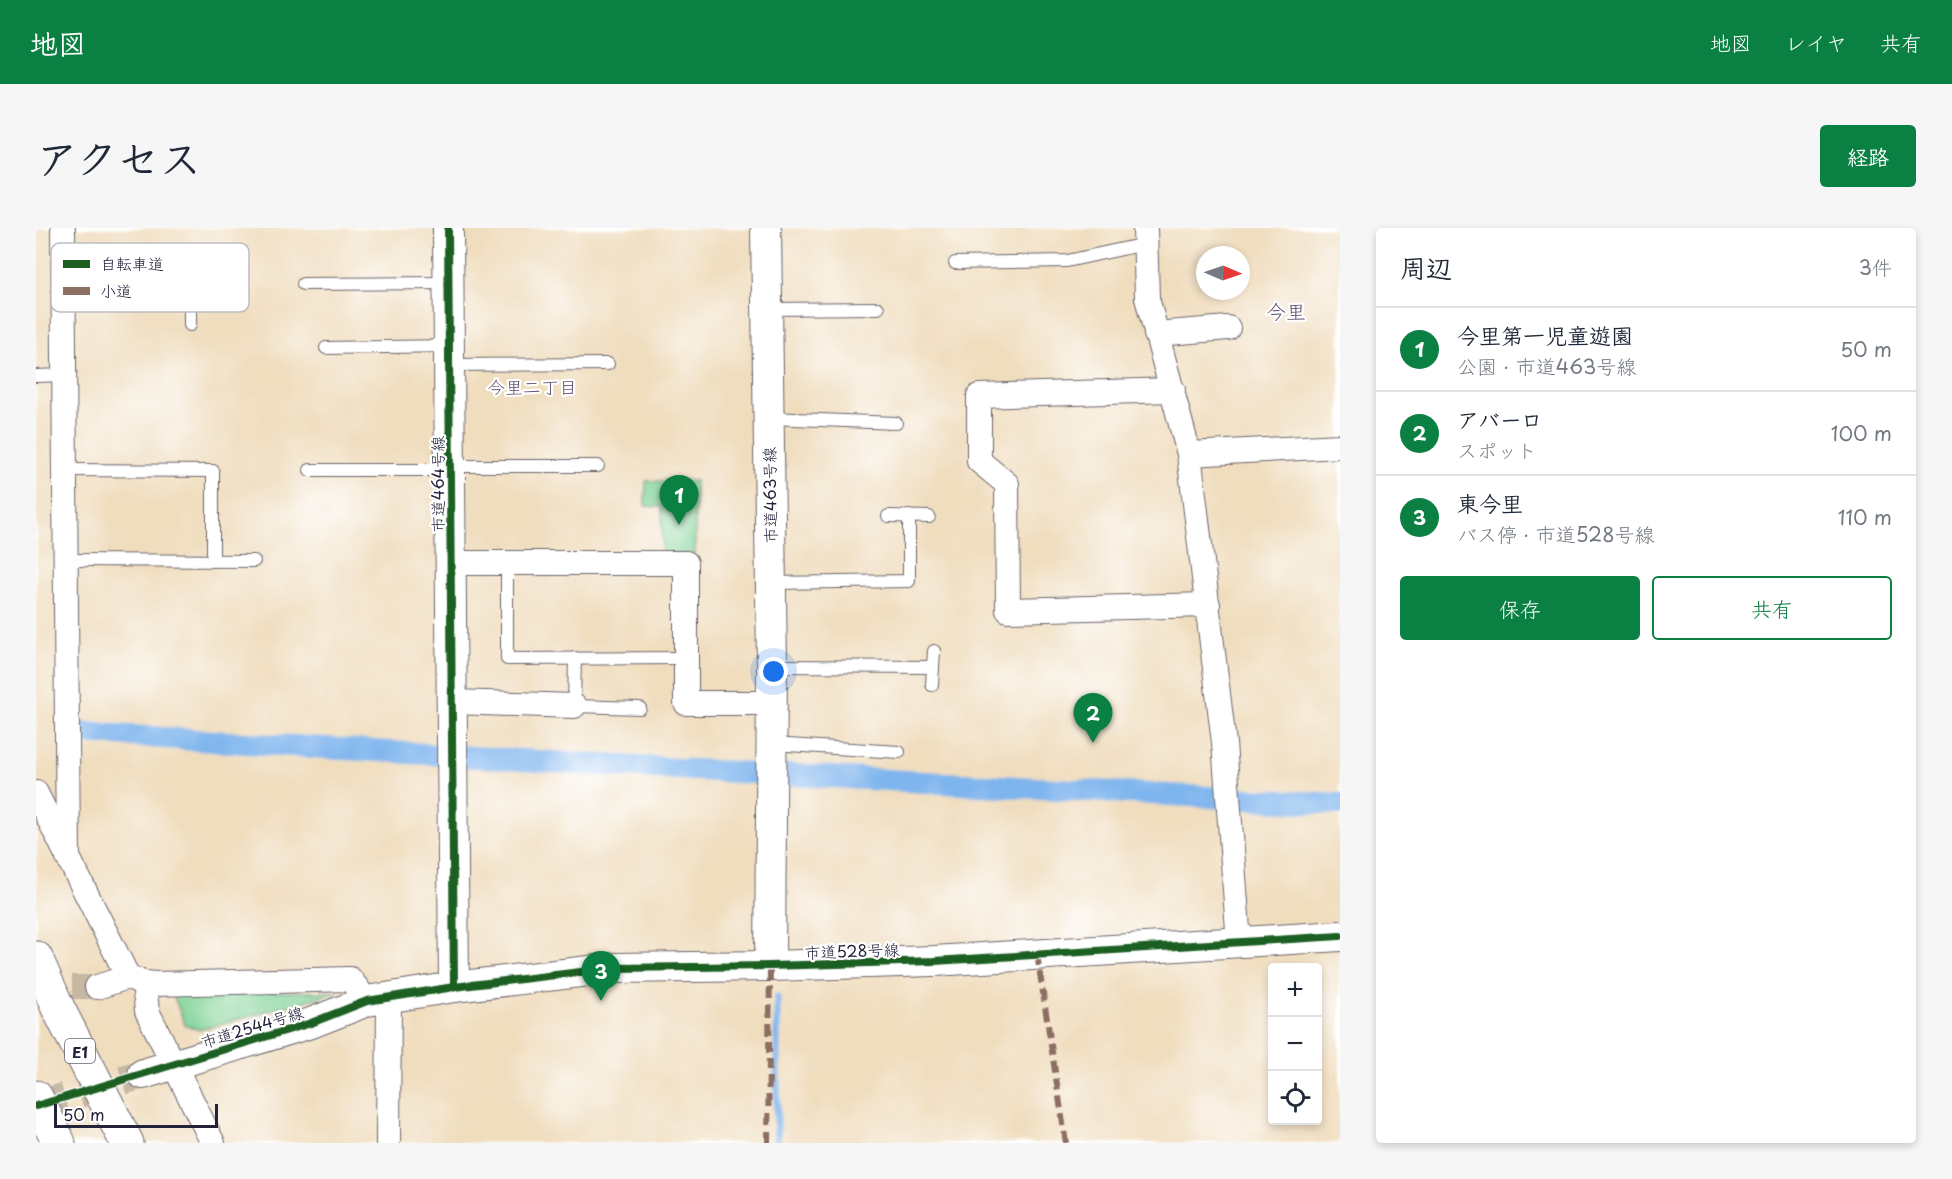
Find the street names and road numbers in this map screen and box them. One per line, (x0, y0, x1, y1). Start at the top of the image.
street label: 市道464号線 (425, 436, 449, 532)
street label: 市道463号線 (756, 447, 782, 543)
street label: 市道528号線 (804, 936, 900, 964)
street label: 市道2544号線 (198, 999, 306, 1053)
road number: E1 (65, 1039, 95, 1063)

